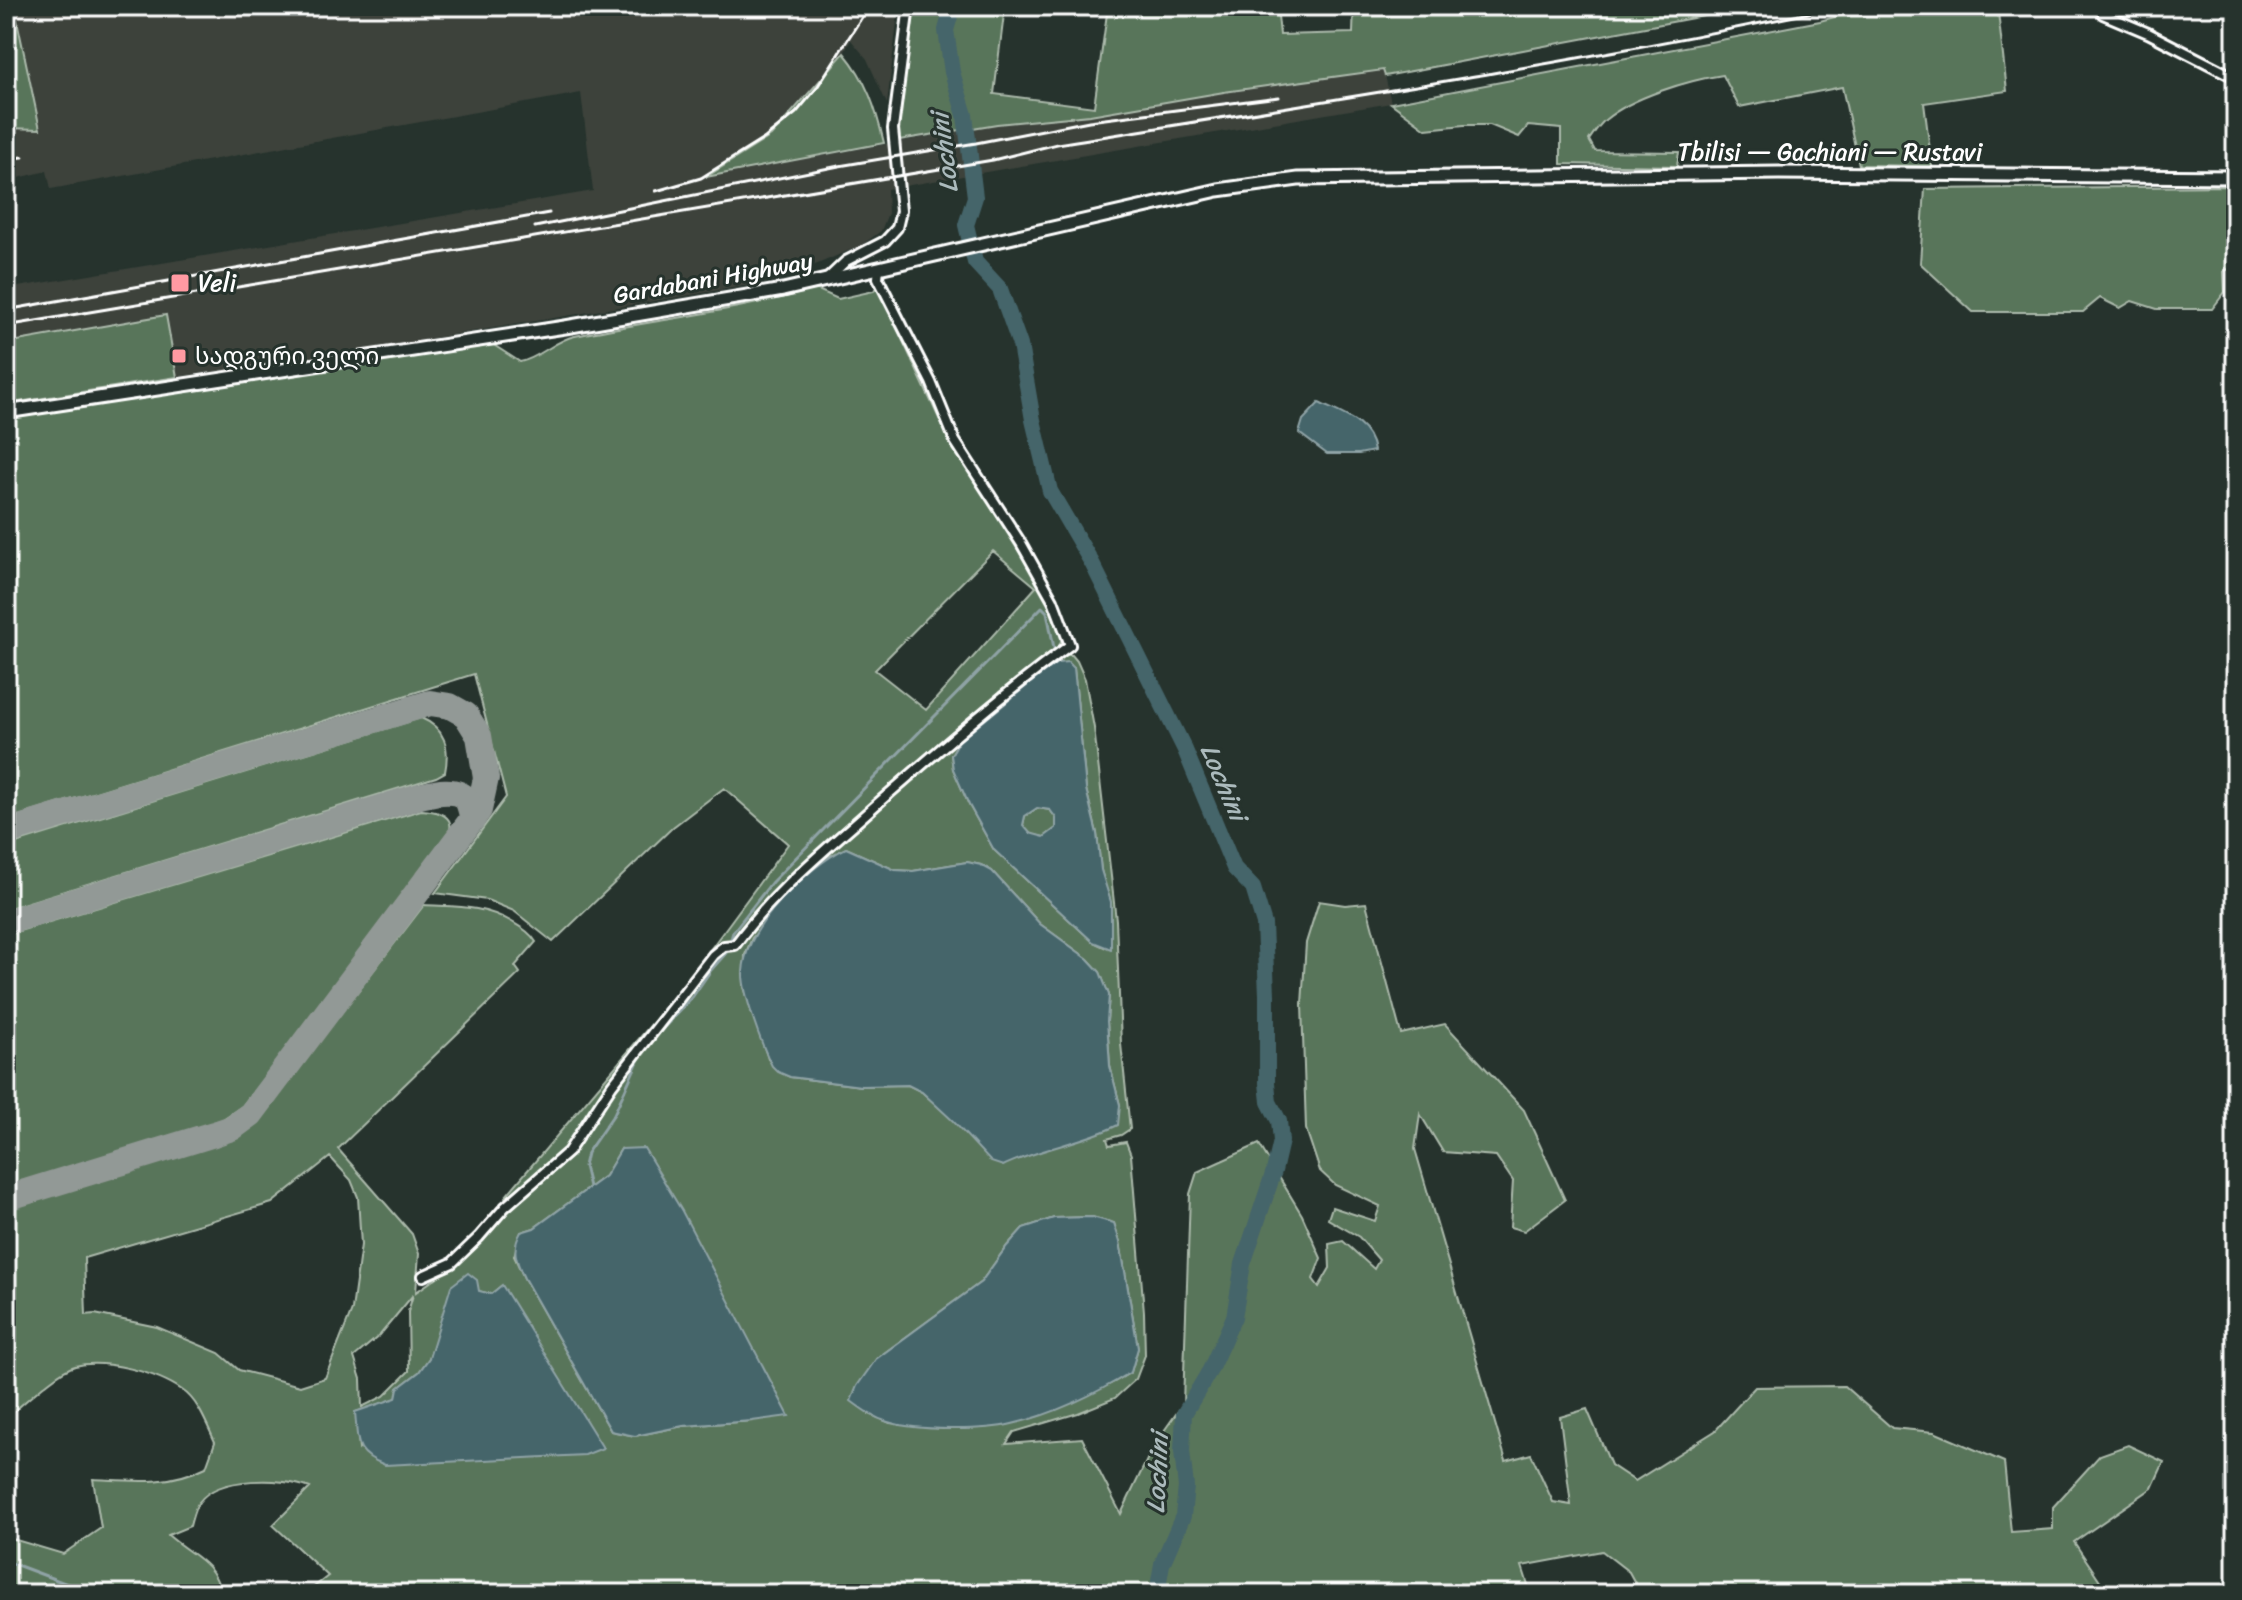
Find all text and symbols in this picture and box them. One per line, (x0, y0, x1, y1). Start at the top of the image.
water label: Lochini (916, 106, 972, 196)
street label: Tbilisi — Gachiani — Rustavi (1678, 131, 1984, 173)
street label: Gardabani Highway (610, 240, 816, 316)
place label: Veli (198, 262, 238, 304)
marker: Veli (169, 272, 191, 294)
place label: სადგური ველი (195, 335, 379, 377)
marker: სადგური ველი (170, 347, 188, 365)
water label: Lochini (1187, 736, 1263, 832)
water label: Lochini (1132, 1427, 1182, 1514)

